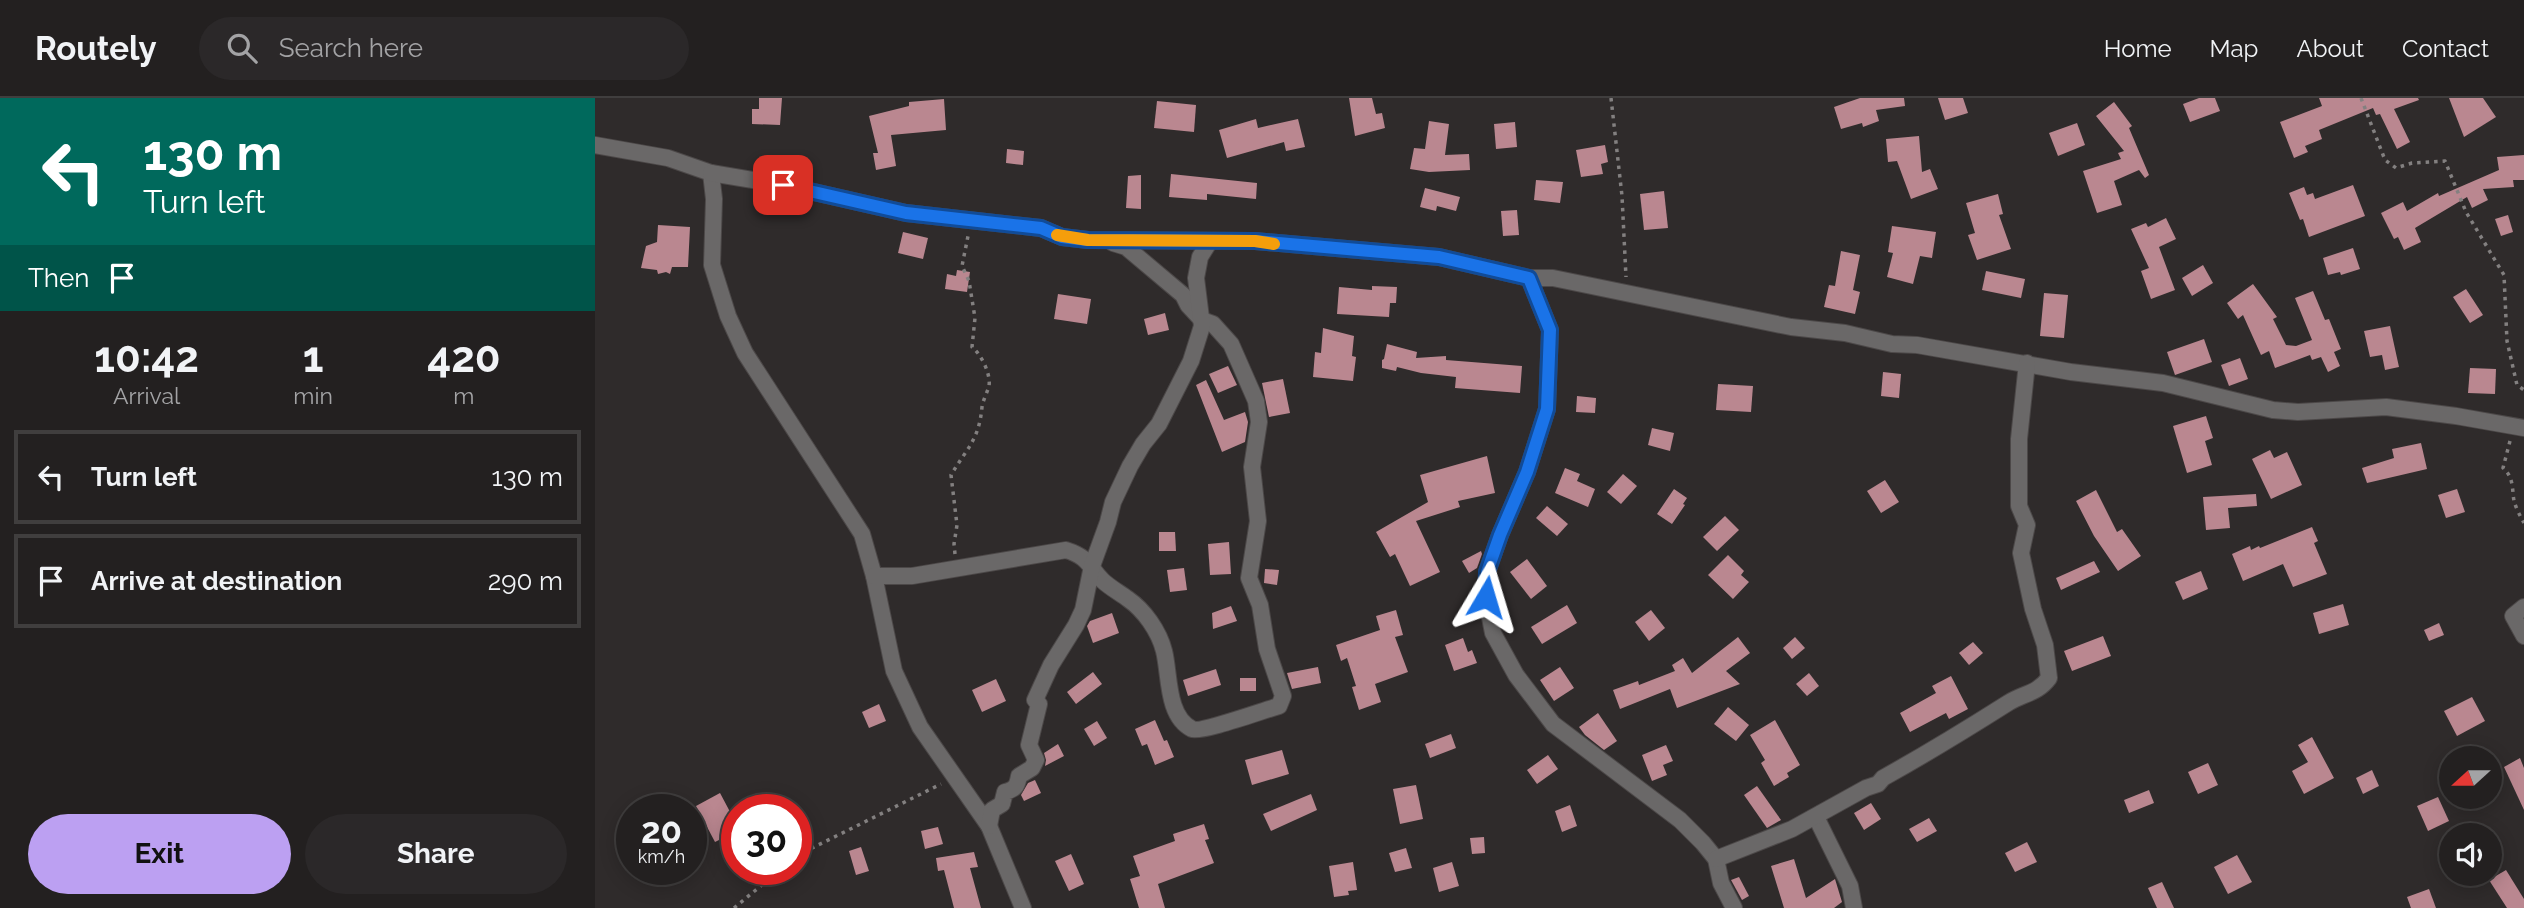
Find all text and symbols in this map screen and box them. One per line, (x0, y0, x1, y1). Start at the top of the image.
search box (199, 17, 689, 80)
text: Routely (35, 29, 157, 68)
icon: search (223, 29, 261, 67)
text: Search here (279, 33, 423, 63)
text: Home (2104, 34, 2172, 63)
text: Map (2210, 34, 2258, 63)
text: About (2296, 34, 2364, 63)
text: Contact (2402, 34, 2489, 63)
text: 130 m (143, 124, 282, 181)
icon: left (28, 126, 119, 217)
pin (753, 155, 813, 215)
icon: arrive (764, 166, 802, 204)
text: Turn left (143, 183, 265, 220)
icon: arrive (103, 259, 141, 297)
text: Then (28, 263, 89, 293)
text: 10:42 (94, 333, 199, 382)
text: 1 (303, 333, 323, 382)
text: 420 (427, 333, 501, 382)
text: Arrival (113, 382, 180, 409)
text: min (293, 382, 333, 409)
text: m (453, 382, 474, 409)
icon: left (32, 458, 70, 496)
text: Turn left (91, 462, 197, 492)
text: 130 m (492, 462, 563, 492)
position arrow (1449, 560, 1523, 634)
icon: arrive (32, 562, 70, 600)
text: Arrive at destination (91, 566, 342, 596)
text: 290 m (488, 566, 563, 596)
north arrow (2439, 746, 2503, 808)
map controls (2439, 746, 2502, 886)
speed limit sign: 30 (721, 794, 812, 885)
text: 20 (641, 810, 682, 851)
button: Exit (28, 814, 291, 894)
button: Share (305, 814, 567, 894)
button: sound (2439, 823, 2502, 886)
text: km/h (638, 846, 685, 867)

